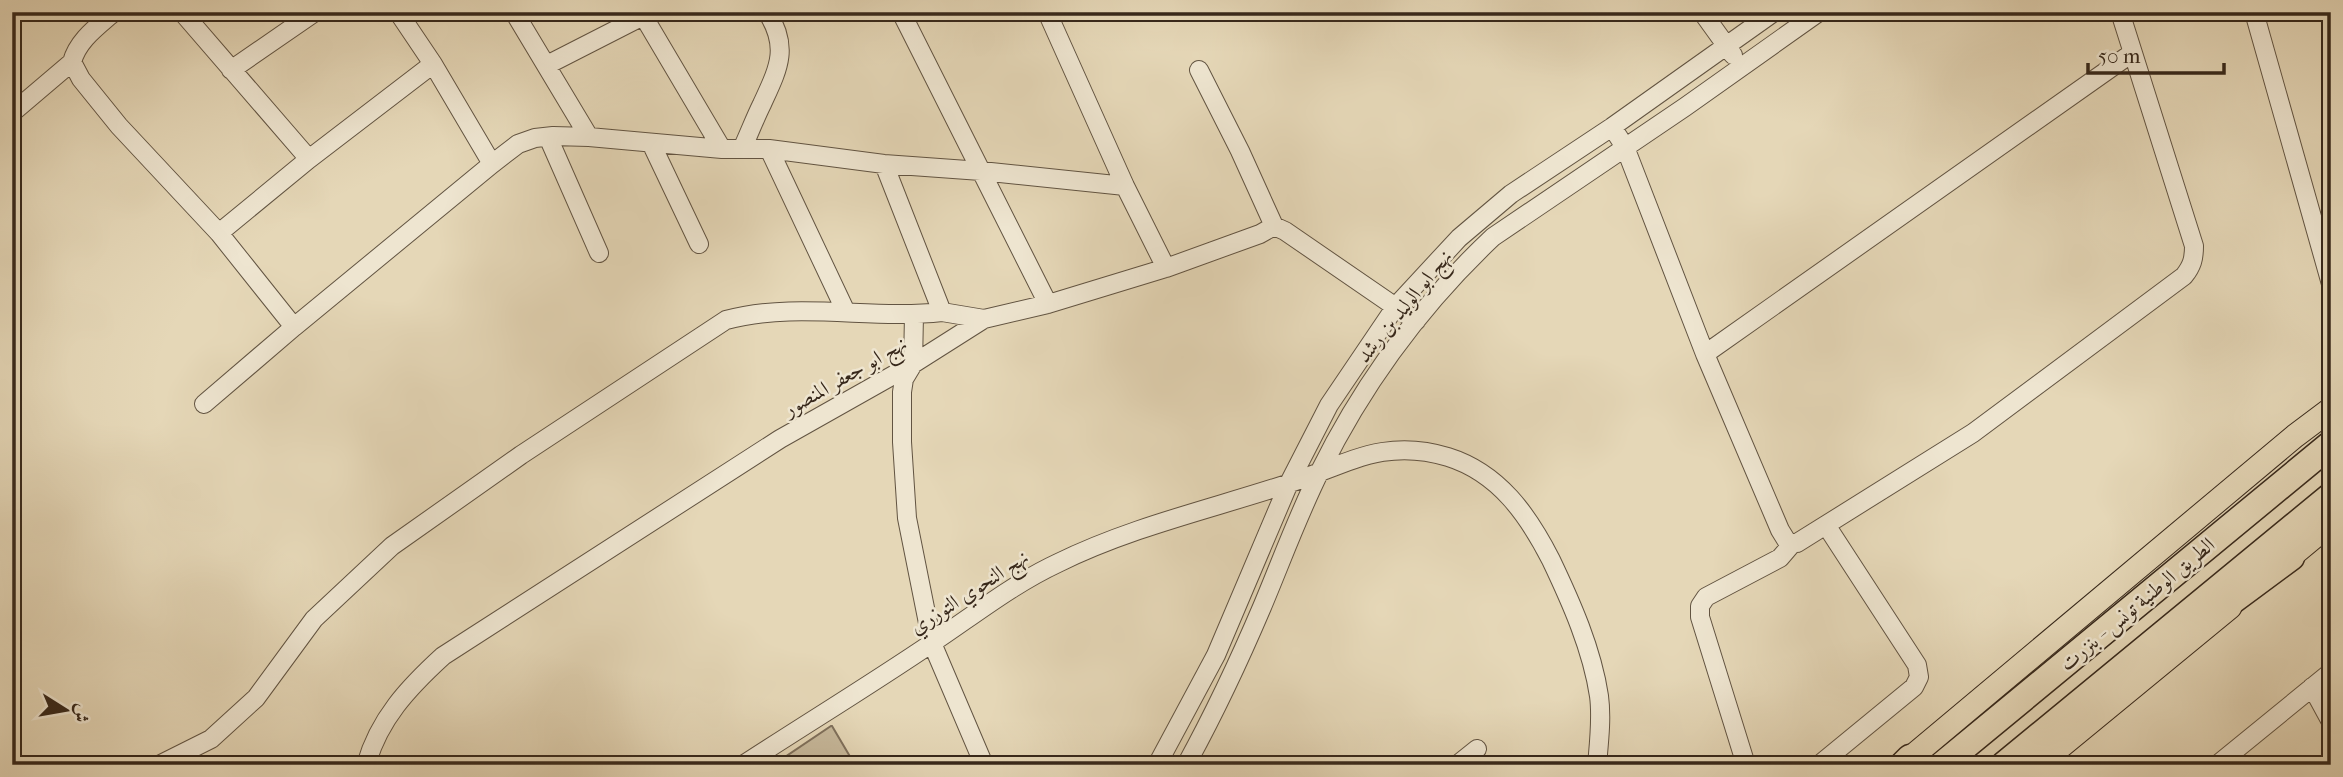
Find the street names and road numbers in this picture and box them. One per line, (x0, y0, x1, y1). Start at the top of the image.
street label: نهج ابو الوليد بن رشد (1351, 245, 1462, 372)
street label: نهج ابو جعفر المنصور (777, 331, 914, 428)
street label: الطريق الوطنية تونس - بنزرت (2055, 532, 2221, 677)
street label: نهج النحوي التوزري (905, 545, 1037, 645)

